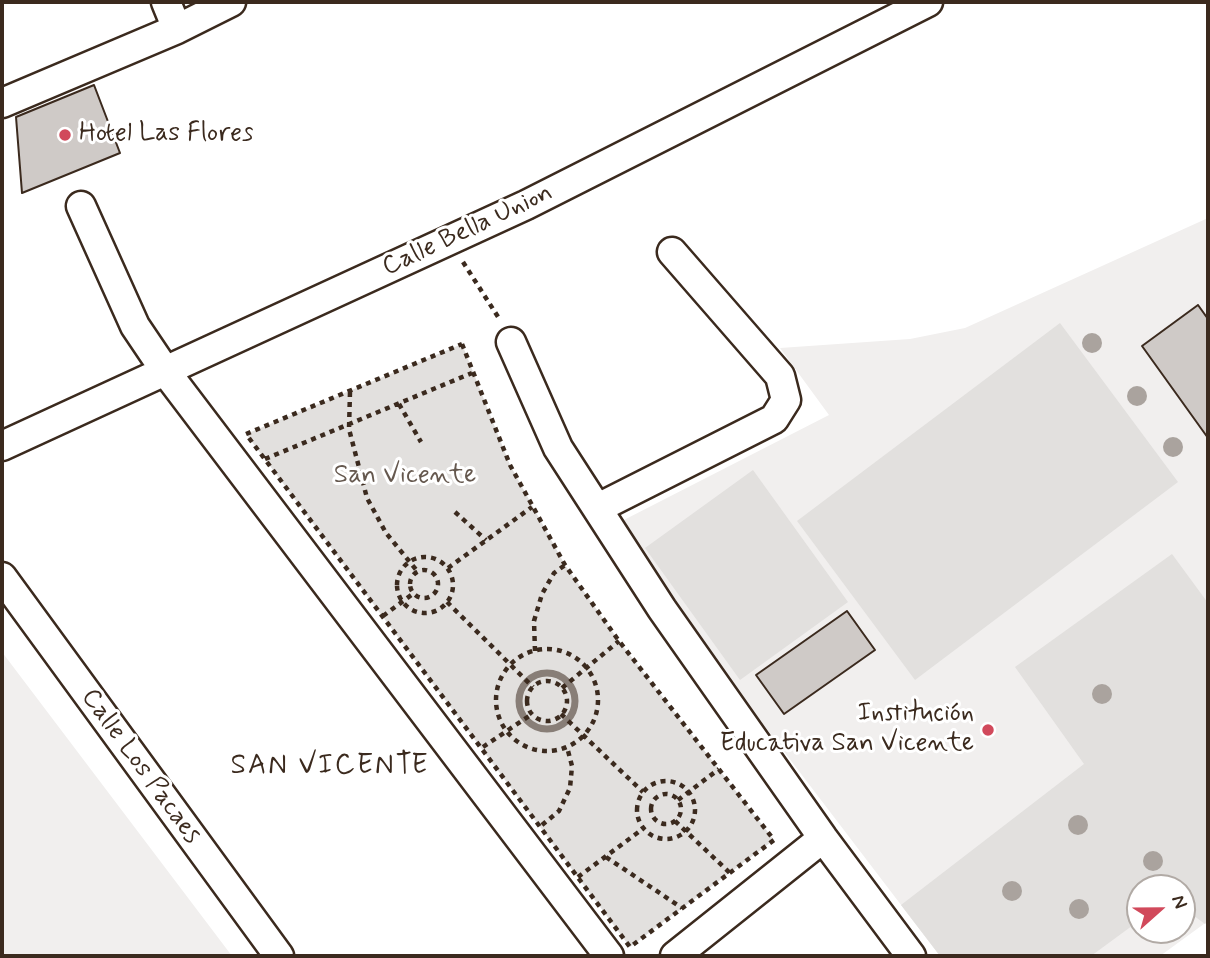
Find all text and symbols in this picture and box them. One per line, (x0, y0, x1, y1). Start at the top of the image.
place label: Hotel Las Flores (79, 119, 254, 151)
marker: Hotel Las Flores (57, 127, 73, 143)
street label: Calle Bella Union (378, 178, 558, 284)
park label: San Vicente (334, 461, 476, 493)
street label: Calle Los Pacaes (73, 683, 207, 851)
place label: Institución Educativa San Vicente (720, 699, 974, 760)
marker: Institución Educativa San Vicente (980, 722, 996, 738)
district label: SAN VICENTE (231, 750, 429, 784)
north arrow (1126, 874, 1196, 944)
text: N (1165, 892, 1193, 912)

